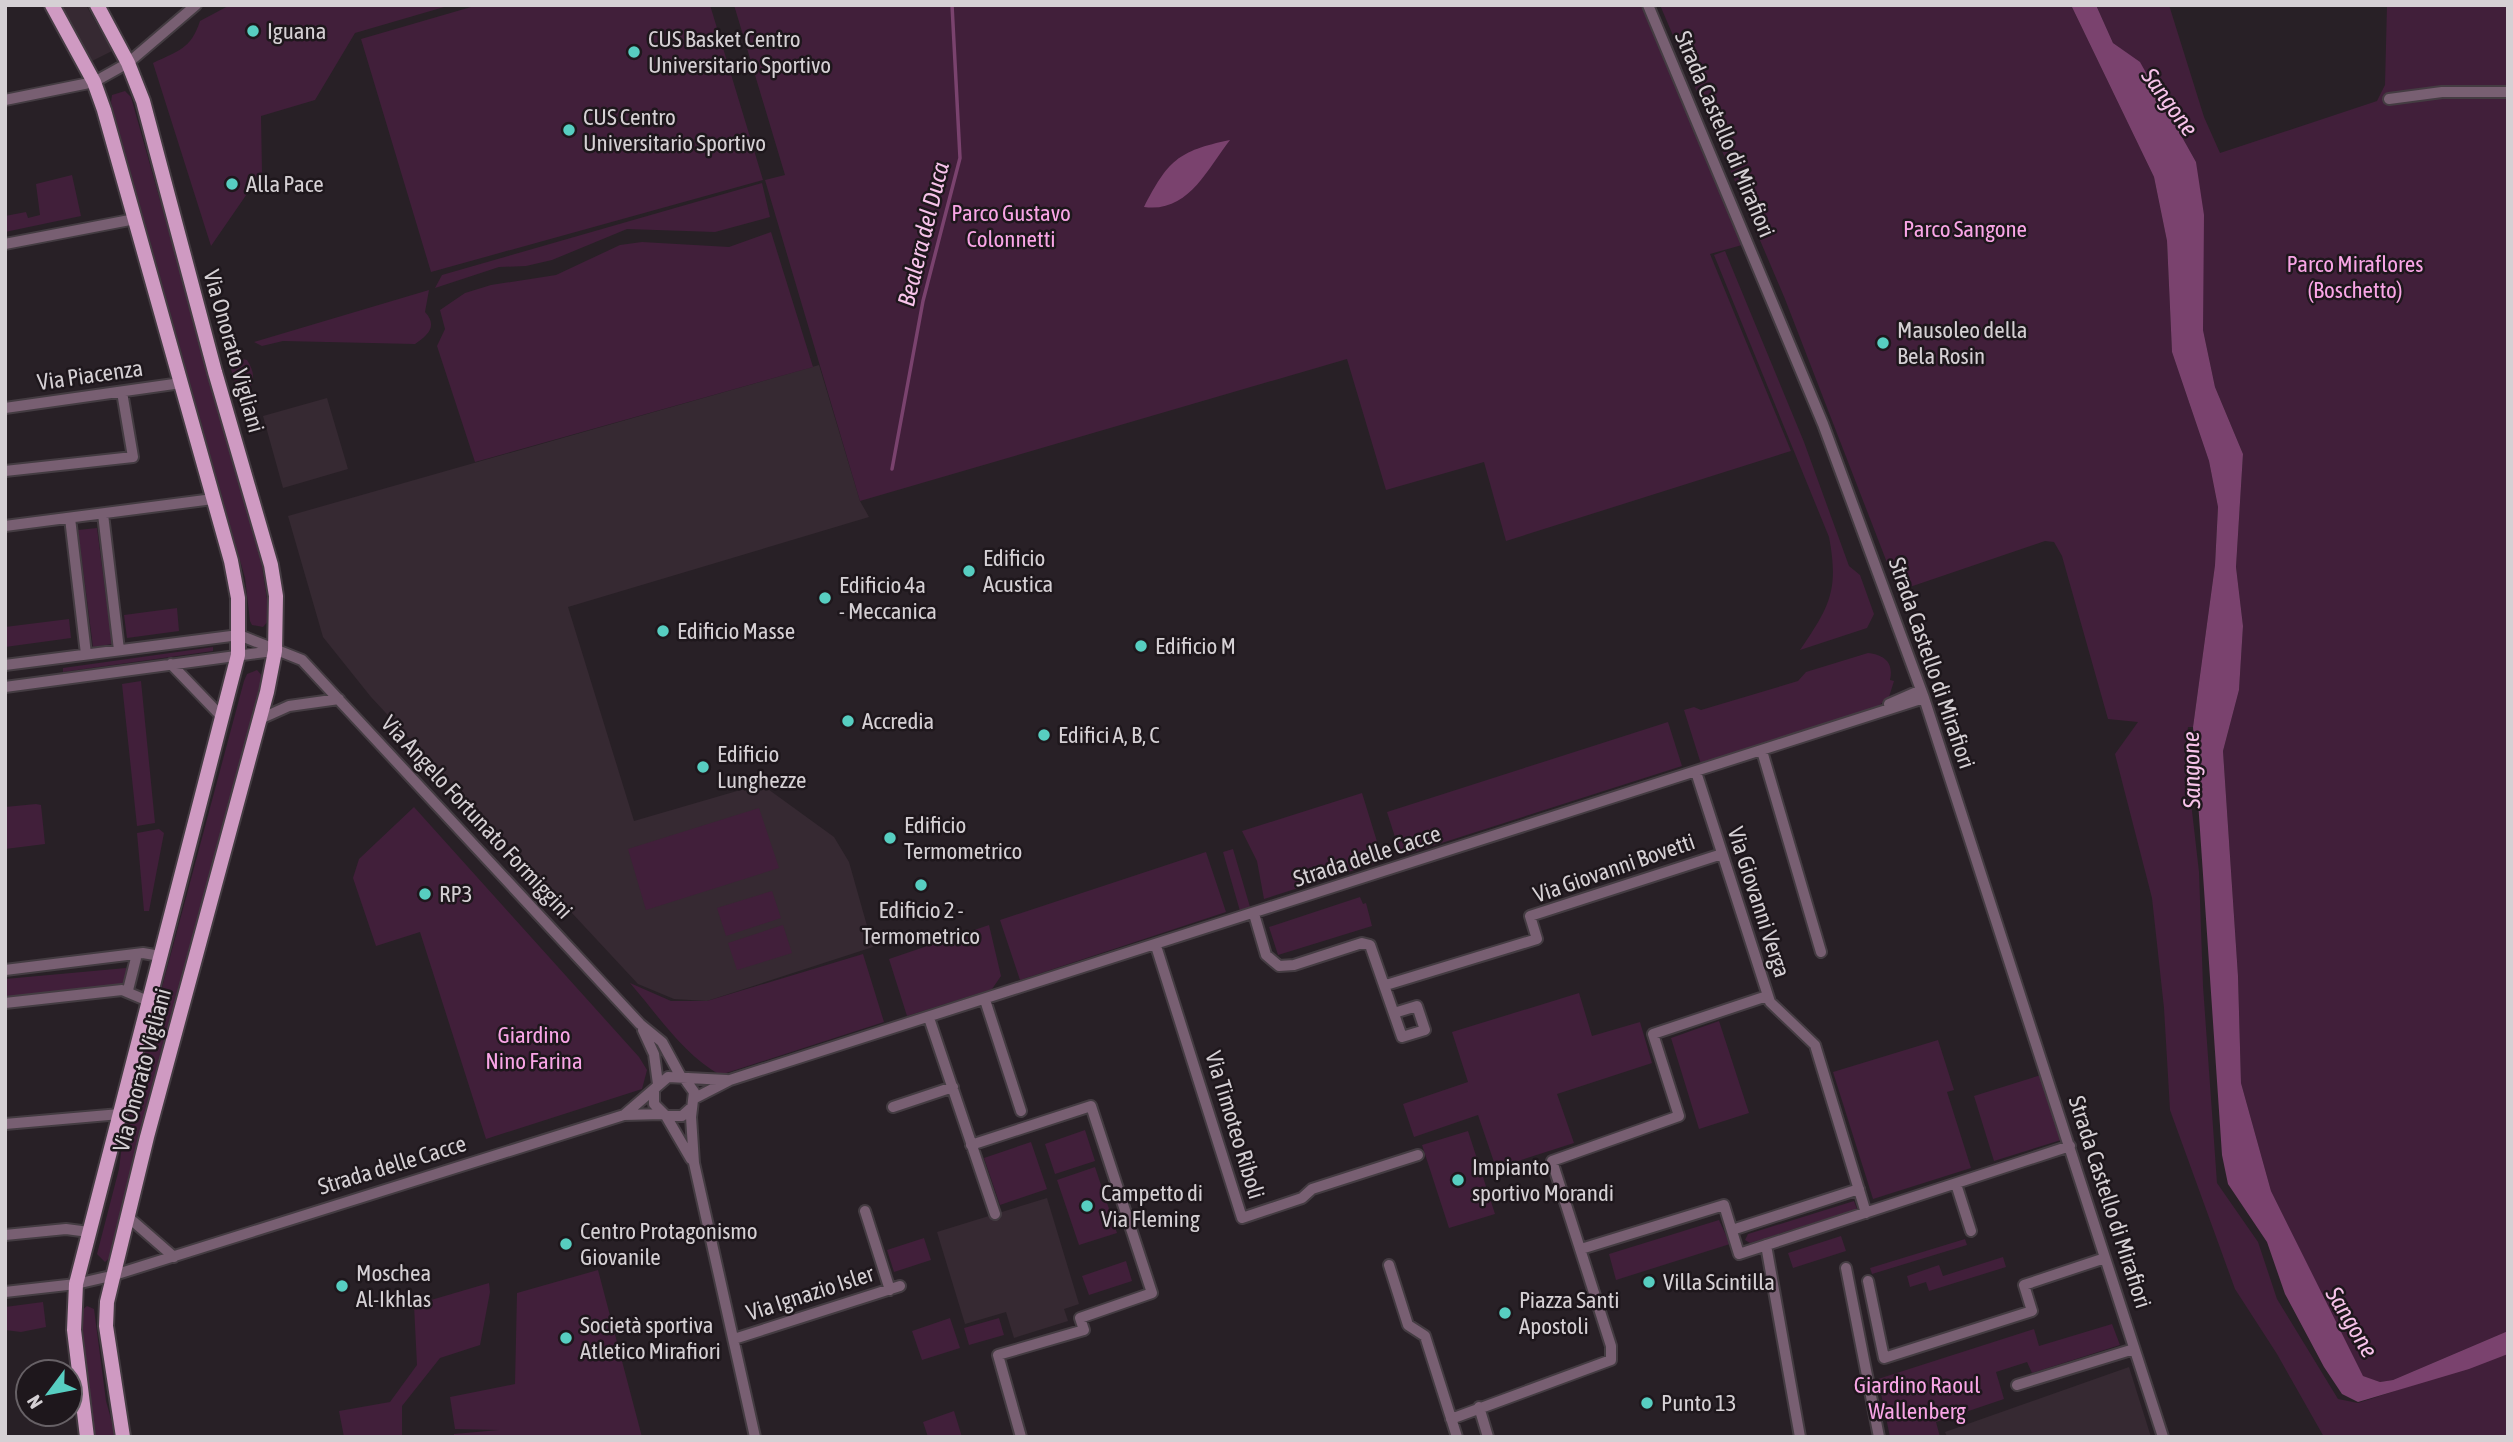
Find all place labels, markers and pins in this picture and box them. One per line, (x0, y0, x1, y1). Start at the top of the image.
place label: Iguana (267, 18, 326, 44)
marker: Iguana (245, 23, 261, 39)
place label: CUS Basket Centro Universitario Sportivo (648, 26, 831, 78)
marker: CUS Basket Centro Universitario Sportivo (626, 44, 642, 60)
place label: CUS Centro Universitario Sportivo (583, 104, 766, 156)
marker: CUS Centro Universitario Sportivo (561, 122, 577, 138)
place label: Alla Pace (246, 171, 324, 197)
marker: Alla Pace (224, 176, 240, 192)
place label: Mausoleo della Bela Rosin (1897, 317, 2028, 369)
marker: Mausoleo della Bela Rosin (1875, 335, 1891, 351)
place label: Edificio Acustica (983, 545, 1053, 597)
marker: Edificio Acustica (961, 563, 977, 579)
place label: Edificio 4a - Meccanica (839, 572, 937, 624)
marker: Edificio 4a - Meccanica (817, 590, 833, 606)
place label: Edificio Masse (677, 618, 795, 644)
marker: Edificio Masse (655, 623, 671, 639)
place label: Edificio M (1155, 633, 1236, 659)
marker: Edificio M (1133, 638, 1149, 654)
place label: Accredia (862, 708, 934, 734)
marker: Accredia (840, 713, 856, 729)
place label: Edifici A, B, C (1058, 722, 1160, 748)
marker: Edifici A, B, C (1036, 727, 1052, 743)
place label: Edificio Lunghezze (717, 741, 806, 793)
marker: Edificio Lunghezze (695, 759, 711, 775)
place label: Edificio Termometrico (904, 812, 1022, 864)
marker: Edificio Termometrico (882, 830, 898, 846)
marker: Edificio 2 - Termometrico (913, 877, 929, 893)
place label: RP3 (439, 881, 473, 907)
marker: RP3 (417, 886, 433, 902)
place label: Edificio 2 - Termometrico (862, 897, 980, 949)
place label: Impianto sportivo Morandi (1472, 1154, 1614, 1206)
marker: Impianto sportivo Morandi (1450, 1172, 1466, 1188)
place label: Campetto di Via Fleming (1101, 1180, 1203, 1232)
marker: Campetto di Via Fleming (1079, 1198, 1095, 1214)
place label: Centro Protagonismo Giovanile (580, 1218, 758, 1270)
marker: Centro Protagonismo Giovanile (558, 1236, 574, 1252)
place label: Moschea Al-Ikhlas (356, 1260, 431, 1312)
place label: Villa Scintilla (1663, 1269, 1775, 1295)
marker: Villa Scintilla (1641, 1274, 1657, 1290)
marker: Moschea Al-Ikhlas (334, 1278, 350, 1294)
place label: Piazza Santi Apostoli (1519, 1287, 1620, 1339)
marker: Piazza Santi Apostoli (1497, 1305, 1513, 1321)
place label: Società sportiva Atletico Mirafiori (580, 1312, 721, 1364)
marker: Società sportiva Atletico Mirafiori (558, 1330, 574, 1346)
place label: Punto 13 (1661, 1390, 1737, 1416)
marker: Punto 13 (1639, 1395, 1655, 1411)

